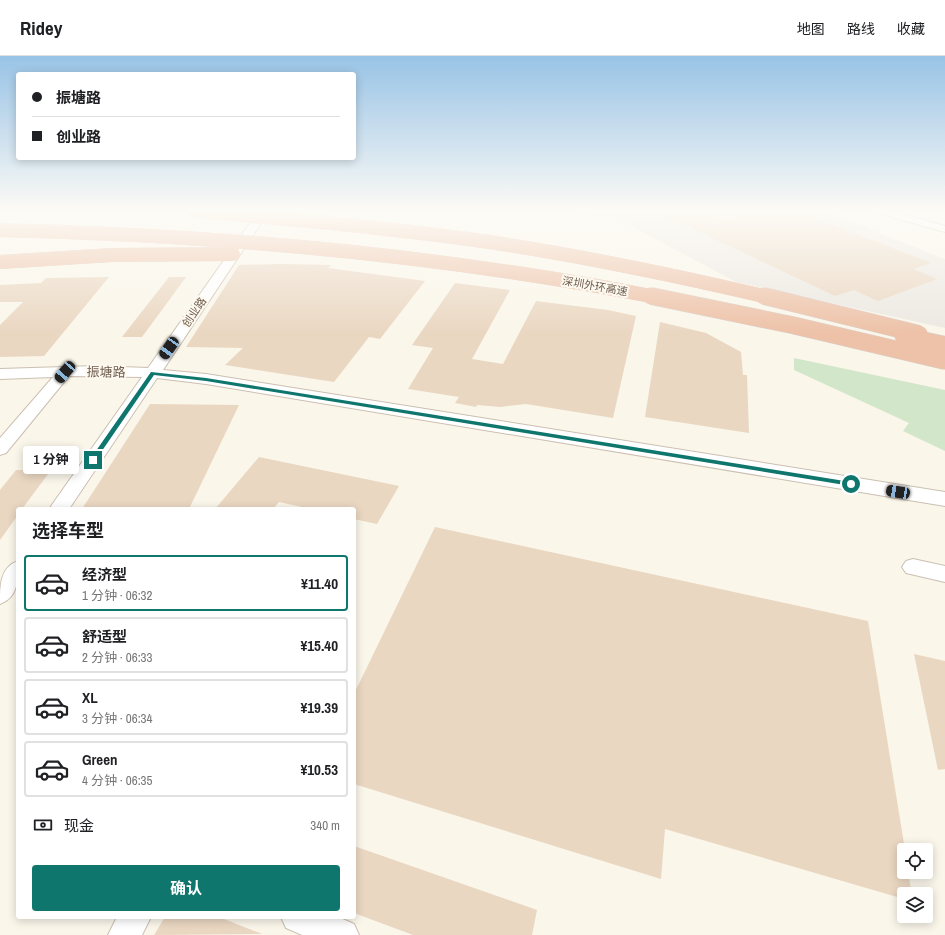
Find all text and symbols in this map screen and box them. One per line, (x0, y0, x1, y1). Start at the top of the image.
text: Ridey (20, 15, 62, 41)
text: 地图 (797, 20, 825, 38)
text: 路线 (847, 20, 875, 38)
text: 收藏 (897, 20, 925, 38)
text: 振塘路 (56, 87, 101, 108)
text: 创业路 (56, 126, 101, 147)
street label: 深圳外环高速 (561, 273, 629, 299)
street label: 创业路 (179, 294, 209, 330)
car (157, 335, 181, 361)
car (53, 359, 77, 385)
street label: 振塘路 (86, 363, 126, 381)
callout: 1 分钟 (23, 446, 79, 474)
text: 1 分钟 (34, 451, 68, 468)
route end (84, 451, 102, 469)
route start (842, 475, 860, 493)
car (885, 484, 911, 500)
text: 选择车型 (32, 518, 104, 543)
text: 经济型 (82, 564, 127, 585)
icon: car (34, 565, 70, 601)
text: ¥11.40 (301, 573, 338, 594)
text: 1 分钟 · 06:32 (82, 587, 152, 604)
text: 舒适型 (82, 626, 127, 647)
icon: car (34, 627, 70, 663)
text: ¥15.40 (300, 635, 338, 656)
text: 2 分钟 · 06:33 (82, 649, 152, 666)
text: XL (82, 687, 98, 708)
icon: car (34, 689, 70, 725)
text: ¥19.39 (300, 697, 338, 718)
text: 3 分钟 · 06:34 (82, 710, 152, 727)
text: Green (82, 749, 118, 770)
icon: car (34, 751, 70, 787)
text: ¥10.53 (300, 759, 338, 780)
text: 4 分钟 · 06:35 (82, 772, 152, 789)
icon: cash (32, 814, 54, 836)
text: 现金 (64, 815, 94, 836)
text: 340 m (310, 817, 340, 834)
map controls (897, 843, 933, 923)
button: locate (897, 843, 933, 879)
button: 确认 (32, 865, 340, 911)
button: layers (897, 887, 933, 923)

